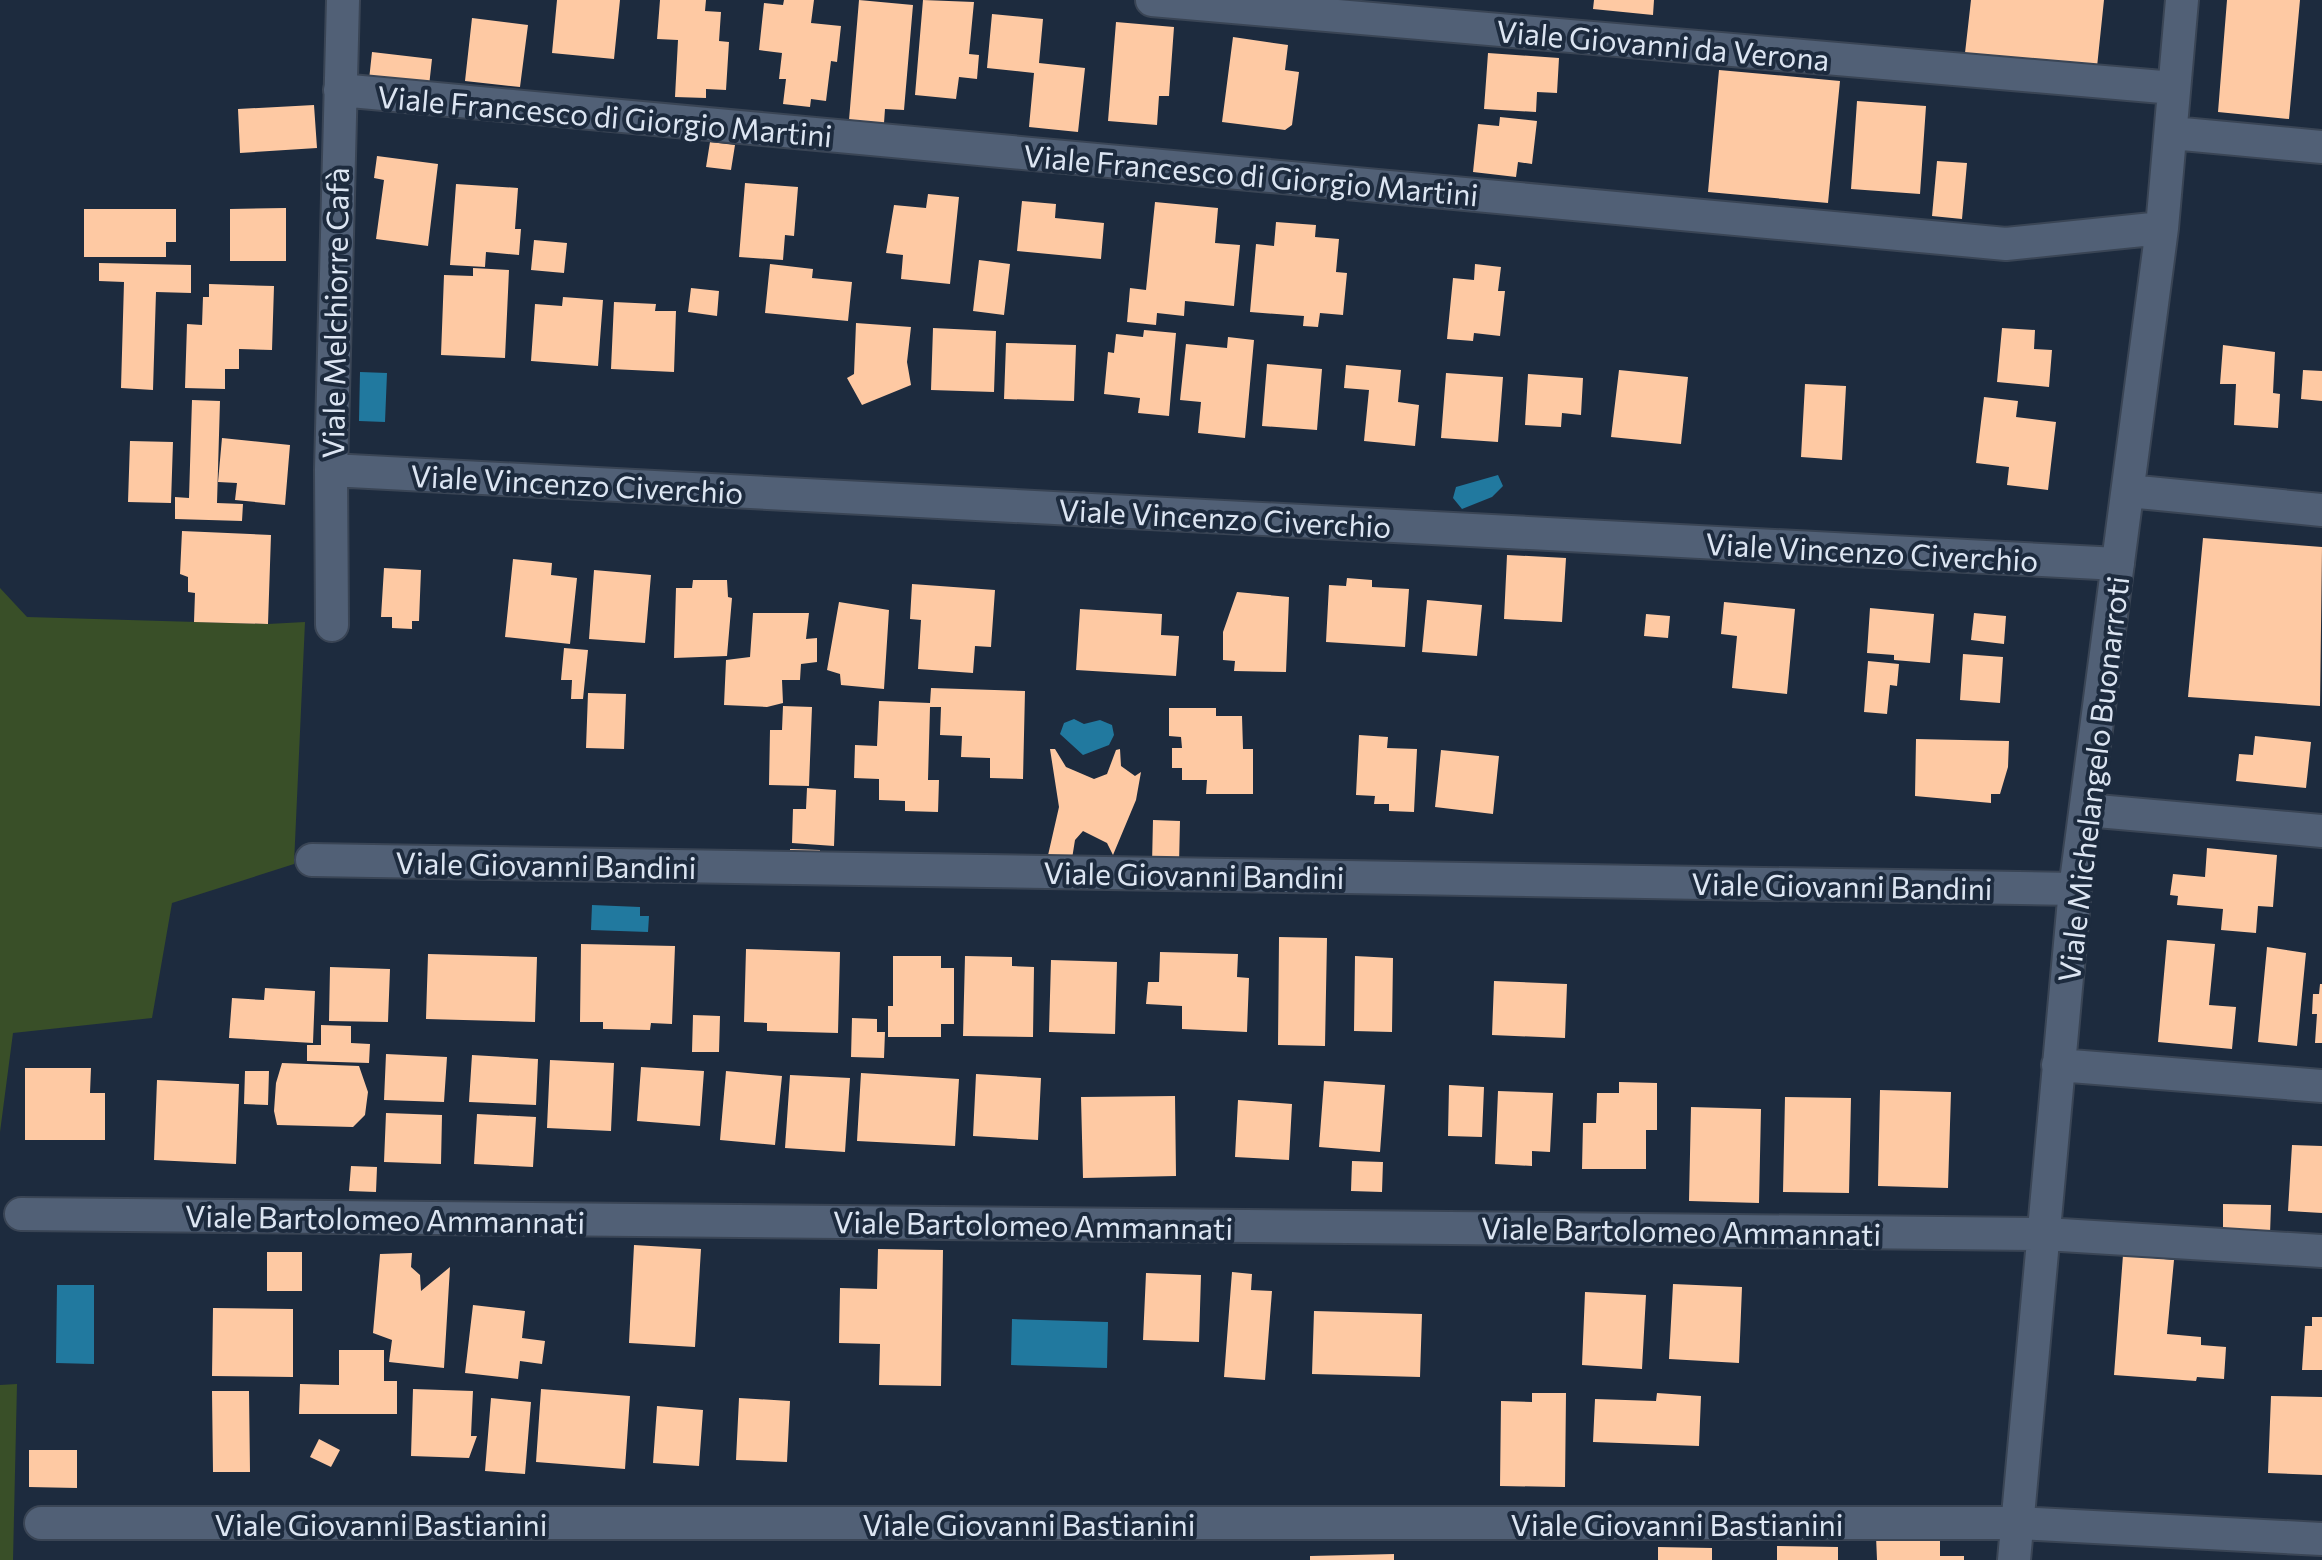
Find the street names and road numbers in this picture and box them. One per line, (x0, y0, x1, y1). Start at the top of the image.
street label: Viale Giovanni da Verona (1495, 11, 1831, 77)
street label: Viale Francesco di Giorgio Martini (376, 77, 834, 153)
street label: Viale Francesco di Giorgio Martini (1022, 136, 1480, 212)
street label: Viale Melchiorre Cafà (313, 167, 355, 459)
street label: Viale Vincenzo Civerchio (410, 456, 744, 510)
street label: Viale Vincenzo Civerchio (1058, 490, 1392, 544)
street label: Viale Vincenzo Civerchio (1705, 524, 2039, 578)
street label: Viale Michelangelo Buonarroti (2049, 574, 2135, 984)
street label: Viale Giovanni Bandini (395, 843, 697, 885)
street label: Viale Giovanni Bandini (1043, 853, 1345, 895)
street label: Viale Giovanni Bandini (1691, 864, 1993, 906)
street label: Viale Bartolomeo Ammannati (185, 1196, 585, 1240)
street label: Viale Bartolomeo Ammannati (833, 1202, 1233, 1246)
street label: Viale Bartolomeo Ammannati (1481, 1208, 1881, 1252)
street label: Viale Giovanni Bastianini (214, 1505, 548, 1542)
street label: Viale Giovanni Bastianini (862, 1505, 1196, 1542)
street label: Viale Giovanni Bastianini (1510, 1505, 1844, 1542)

